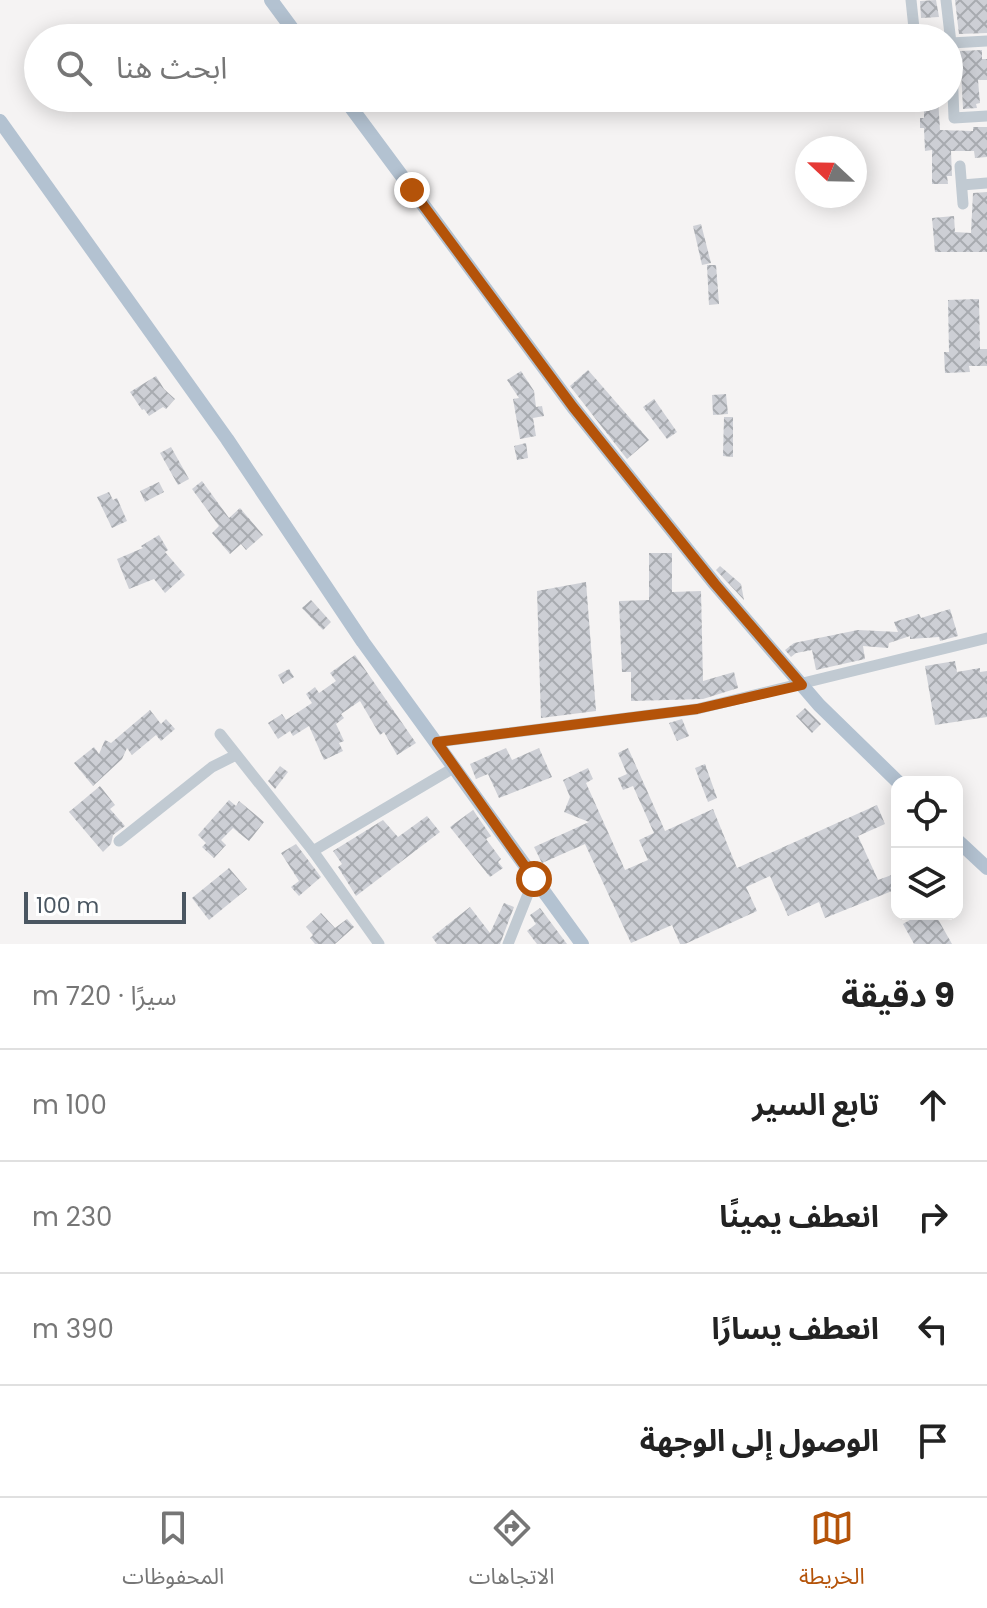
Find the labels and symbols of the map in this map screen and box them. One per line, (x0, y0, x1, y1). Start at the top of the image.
north arrow (795, 136, 867, 208)
route end (394, 172, 430, 208)
route start (516, 861, 552, 897)
scale bar (24, 888, 186, 924)

